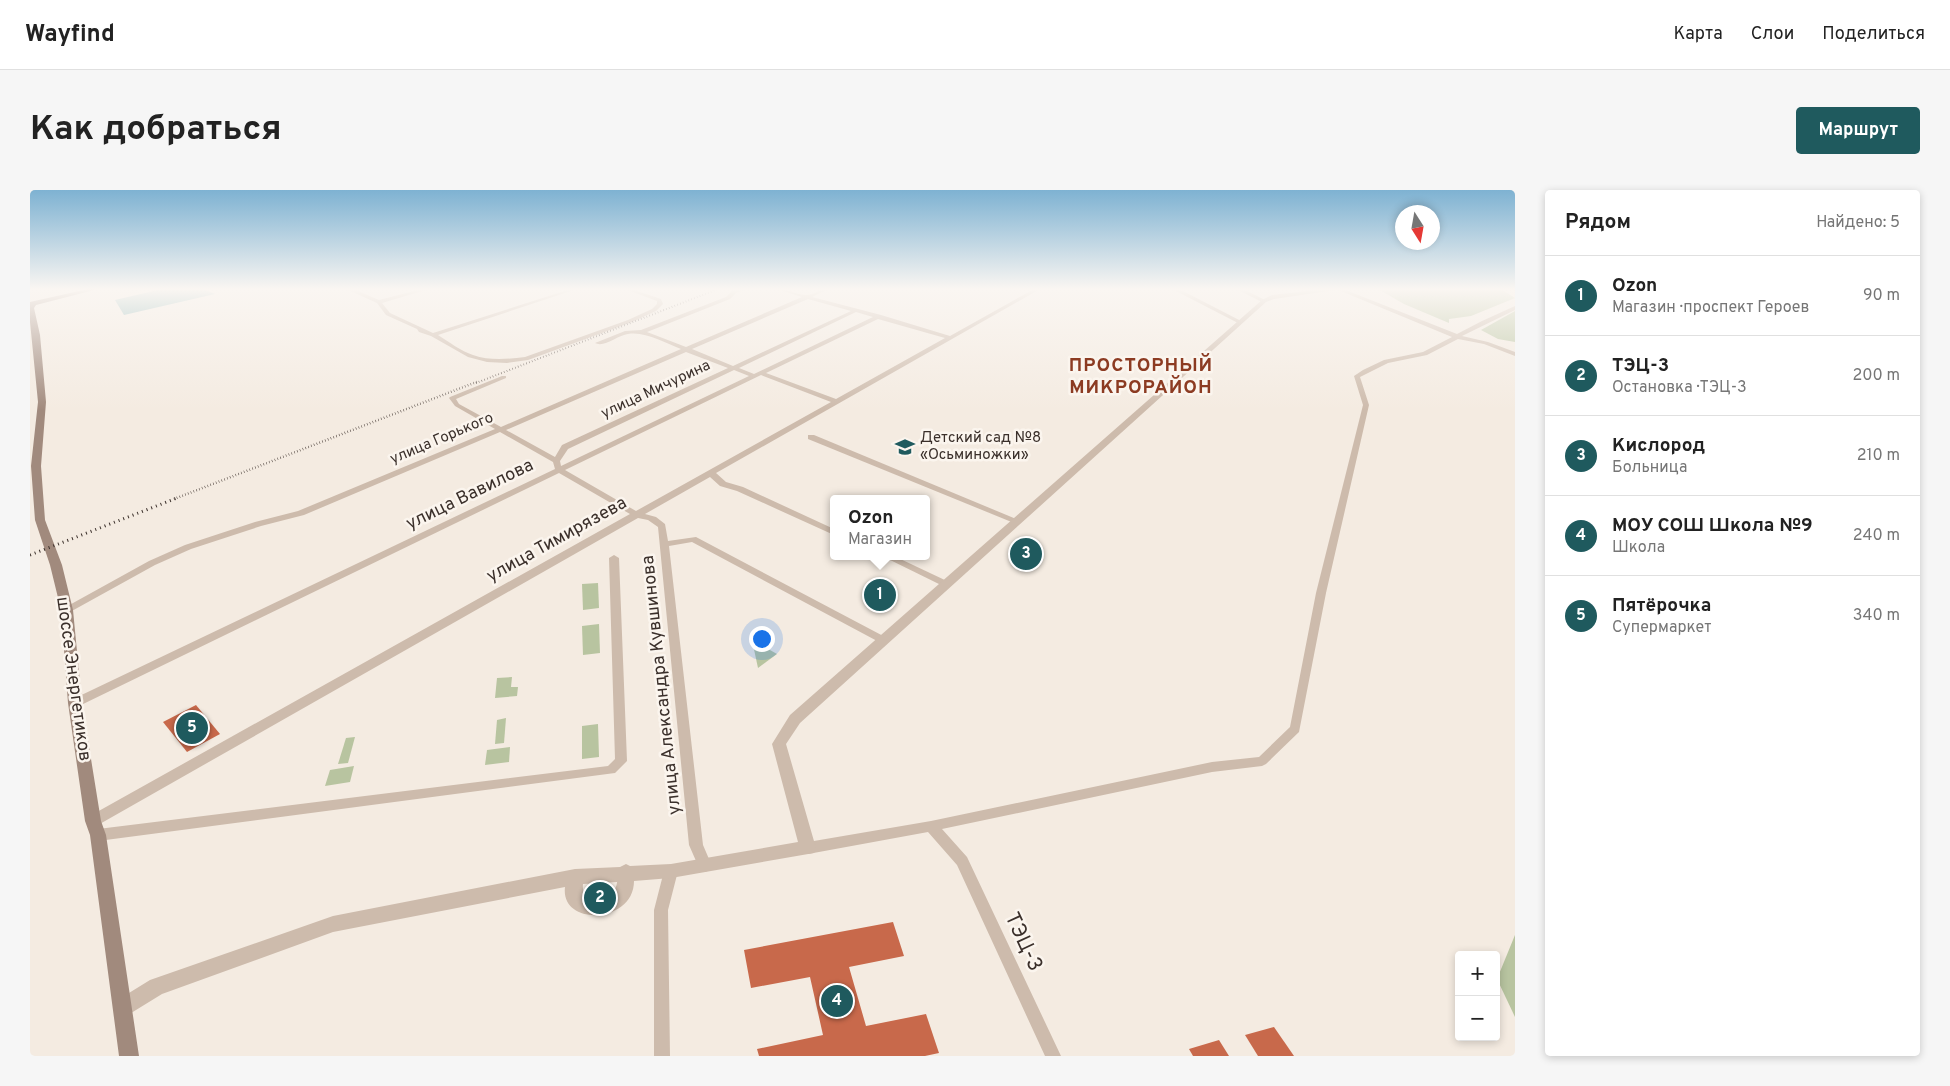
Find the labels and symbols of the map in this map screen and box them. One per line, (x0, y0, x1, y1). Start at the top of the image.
north arrow (1395, 205, 1440, 250)
district label: ПРОСТОРНЫЙ МИКРОРАЙОН (1069, 353, 1213, 400)
street label: улица Мичурина (598, 356, 714, 424)
street label: улица Горького (387, 409, 497, 469)
place label: Детский сад №8 «Осьминожки» (920, 429, 1041, 465)
school or university icon: Детский сад №8 «Осьминожки» (894, 436, 916, 458)
street label: улица Вавилова (402, 454, 538, 536)
street label: улица Тимирязева (483, 492, 631, 588)
pin: 3 (1010, 535, 1042, 573)
street label: улица Александра Кувшинова (637, 554, 687, 816)
pin: 1 (864, 576, 896, 614)
street label: шоссе Энергетиков (50, 595, 96, 763)
your location (749, 626, 775, 652)
pin: 5 (176, 709, 208, 747)
pin: 2 (584, 879, 616, 917)
street label: ТЭЦ-3 (998, 908, 1048, 976)
pin: 4 (821, 982, 853, 1020)

